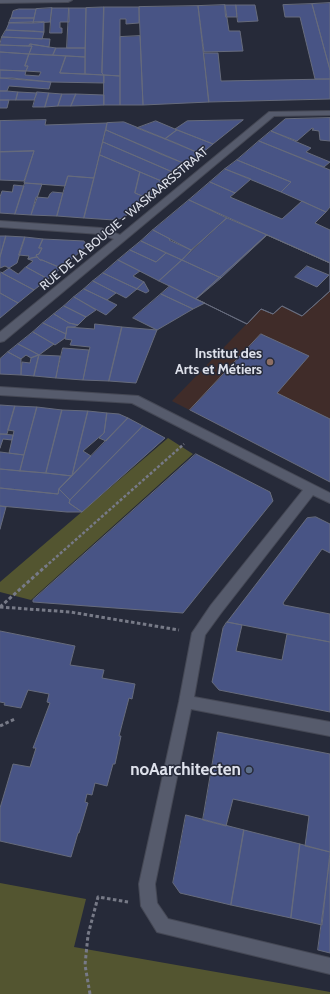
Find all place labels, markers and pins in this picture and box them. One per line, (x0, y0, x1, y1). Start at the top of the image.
place label: Institut des Arts et Métiers (175, 346, 262, 378)
marker: Institut des Arts et Métiers (265, 357, 275, 367)
place label: noAarchitecten (130, 760, 241, 780)
marker: noAarchitecten (244, 765, 254, 775)

